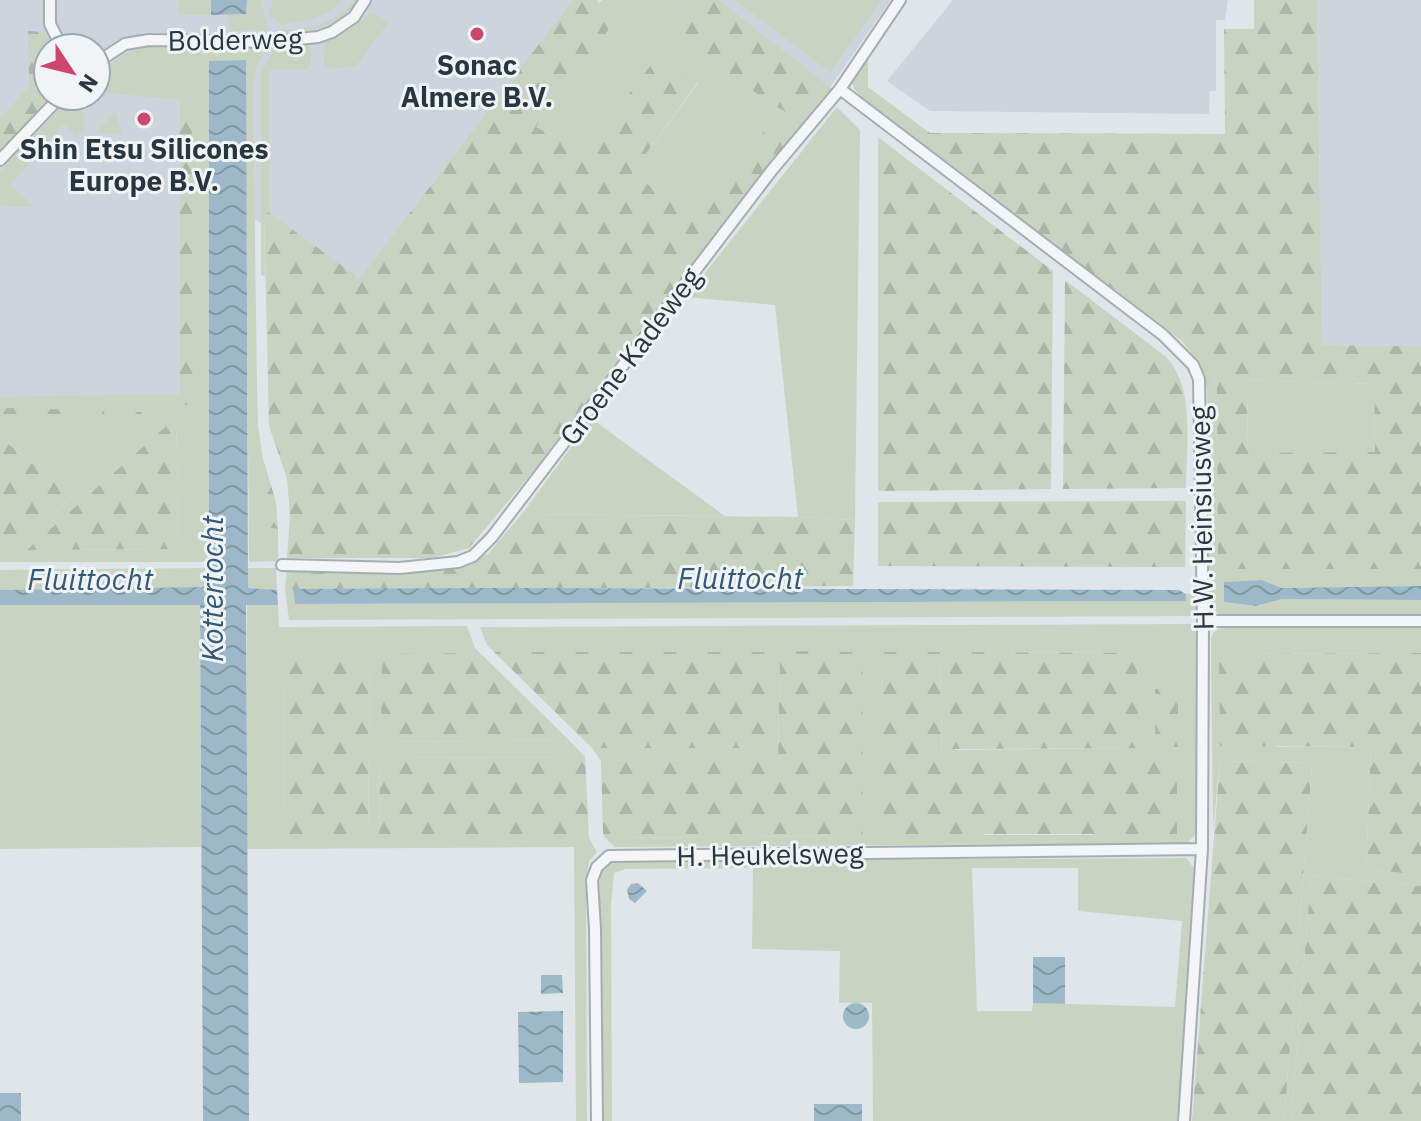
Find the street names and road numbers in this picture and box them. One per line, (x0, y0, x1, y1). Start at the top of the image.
street label: Bolderweg (167, 19, 303, 59)
street label: Groene Kadeweg (551, 259, 709, 453)
street label: H.W. Heinsiusweg (1181, 405, 1221, 631)
street label: H. Heukelsweg (676, 834, 864, 874)

